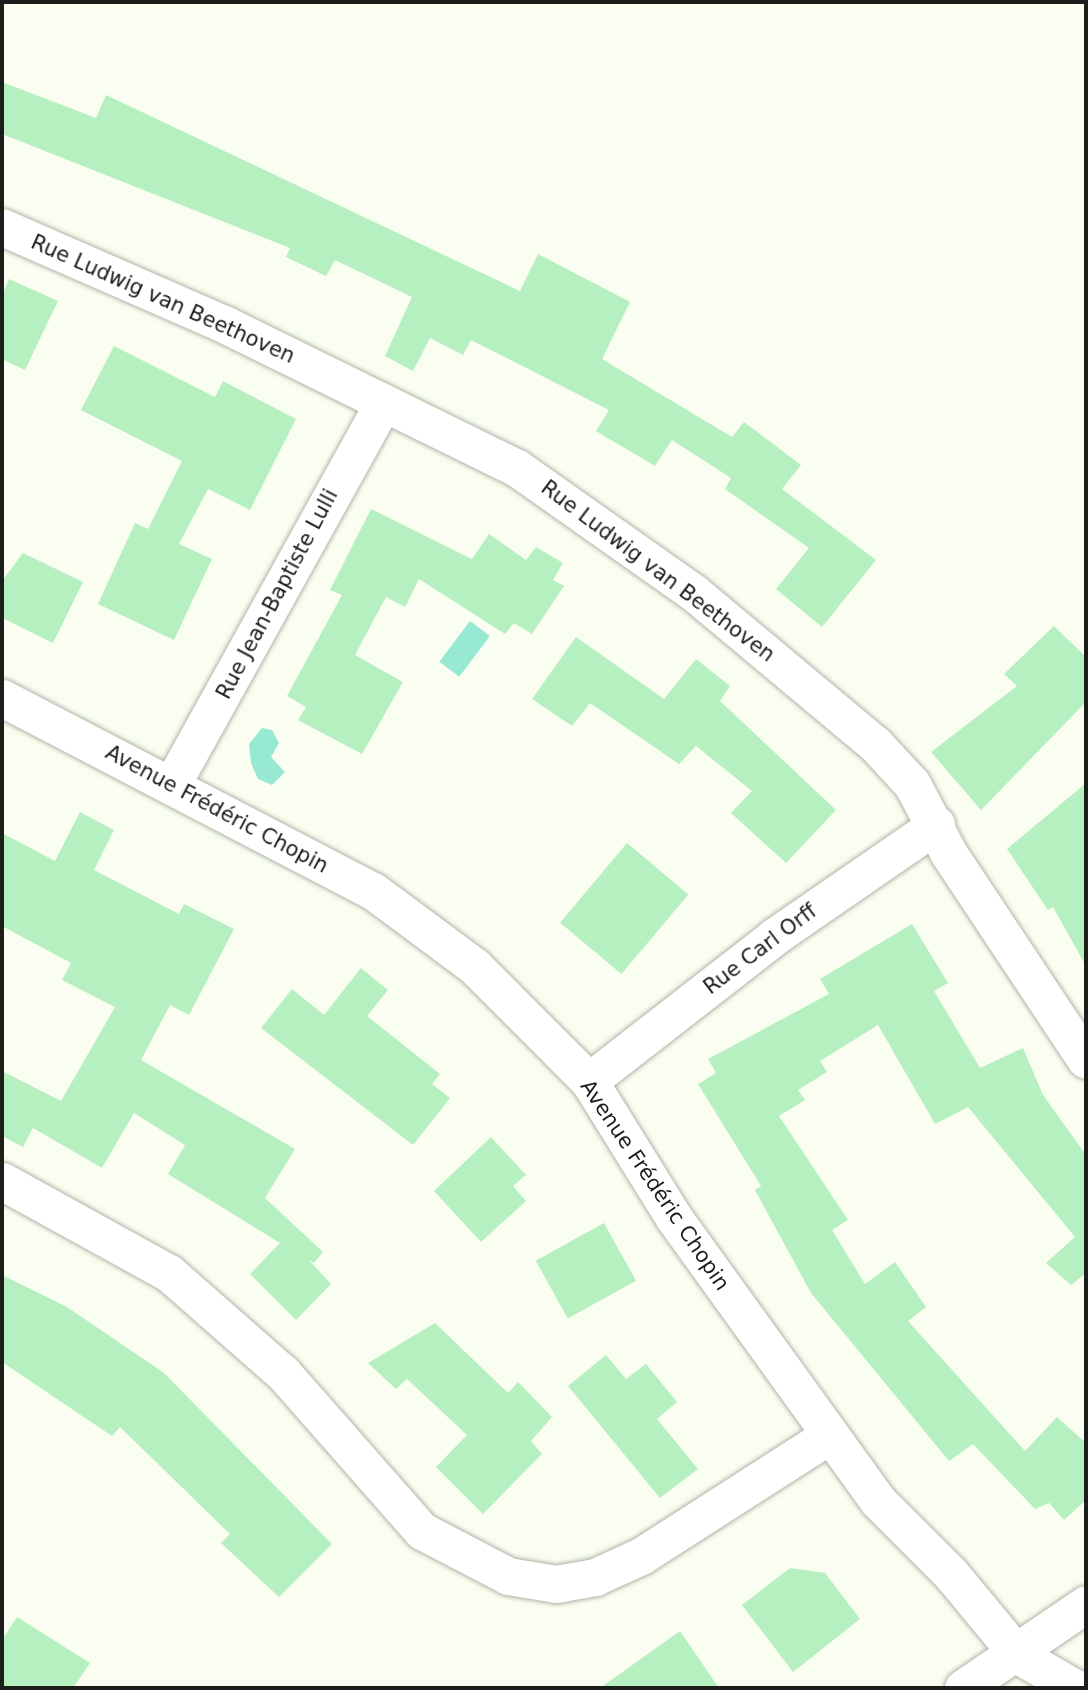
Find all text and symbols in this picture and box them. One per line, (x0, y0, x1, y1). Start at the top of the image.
street label: Rue Ludwig van Beethoven (27, 229, 299, 369)
street label: Rue Ludwig van Beethoven (536, 475, 780, 667)
street label: Rue Jean-Baptiste Lulli (211, 485, 343, 703)
street label: Avenue Frédéric Chopin (101, 740, 333, 878)
street label: Rue Carl Orff (699, 898, 821, 1000)
street label: Avenue Frédéric Chopin (575, 1075, 735, 1295)

